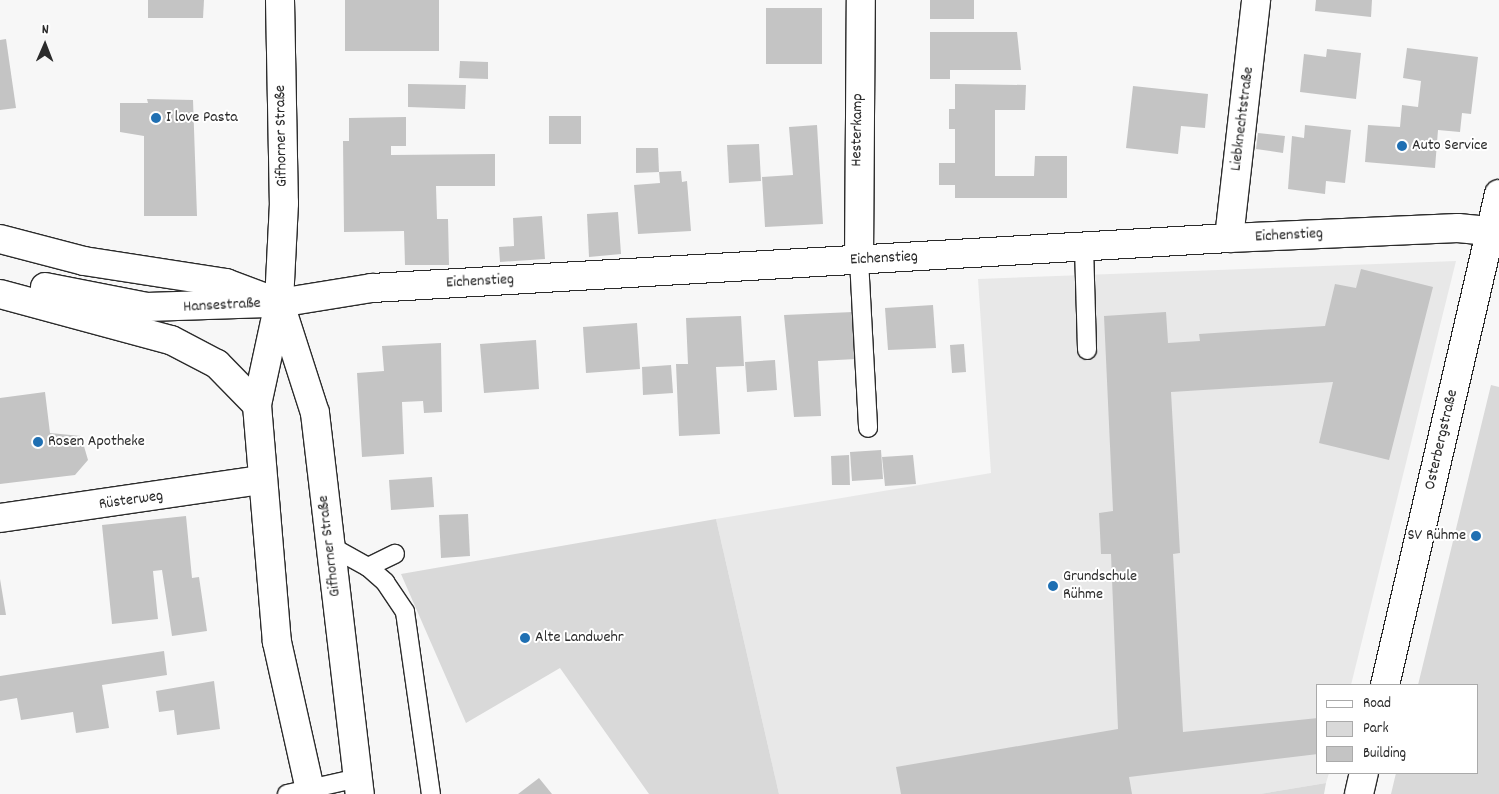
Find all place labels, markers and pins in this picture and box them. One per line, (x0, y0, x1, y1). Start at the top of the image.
place label: I love Pasta (166, 108, 238, 128)
marker: I love Pasta (150, 112, 162, 124)
place label: Auto Service (1412, 136, 1487, 156)
marker: Auto Service (1396, 140, 1408, 152)
place label: Rosen Apotheke (48, 432, 145, 452)
marker: Rosen Apotheke (32, 436, 44, 448)
place label: SV Rühme (1408, 526, 1466, 546)
marker: SV Rühme (1470, 530, 1482, 542)
place label: Grundschule Rühme (1063, 567, 1137, 605)
marker: Grundschule Rühme (1047, 580, 1059, 592)
place label: Alte Landwehr (535, 628, 624, 648)
marker: Alte Landwehr (519, 632, 531, 644)

